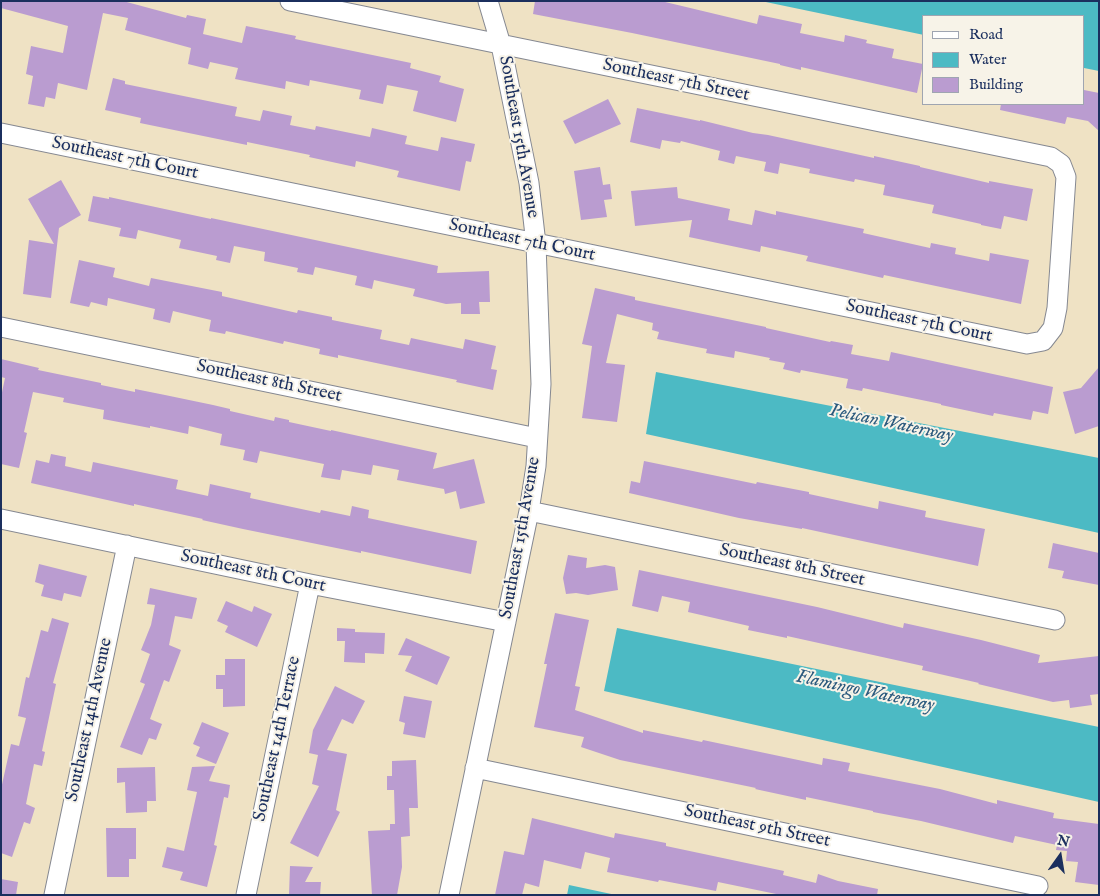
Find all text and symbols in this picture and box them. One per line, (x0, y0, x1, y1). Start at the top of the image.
legend (922, 15, 1085, 105)
text: Road (969, 25, 1003, 44)
text: Water (969, 50, 1006, 69)
street label: Southeast 15th Avenue (493, 54, 543, 220)
street label: Southeast 7th Street (601, 55, 751, 107)
text: Building (969, 75, 1023, 94)
street label: Southeast 7th Court (50, 133, 200, 185)
street label: Southeast 7th Court (447, 215, 597, 267)
street label: Southeast 7th Court (844, 296, 994, 348)
street label: Southeast 8th Street (194, 356, 344, 408)
water label: Pelican Waterway (827, 400, 955, 448)
street label: Southeast 15th Avenue (496, 455, 546, 621)
street label: Southeast 8th Street (717, 540, 867, 592)
street label: Southeast 8th Court (178, 546, 328, 598)
street label: Southeast 14th Avenue (62, 636, 118, 804)
street label: Southeast 14th Terrace (250, 654, 306, 824)
water label: Flamingo Waterway (794, 666, 936, 718)
street label: Southeast 9th Street (682, 801, 832, 853)
north arrow (1035, 831, 1085, 881)
text: N (1055, 831, 1071, 852)

